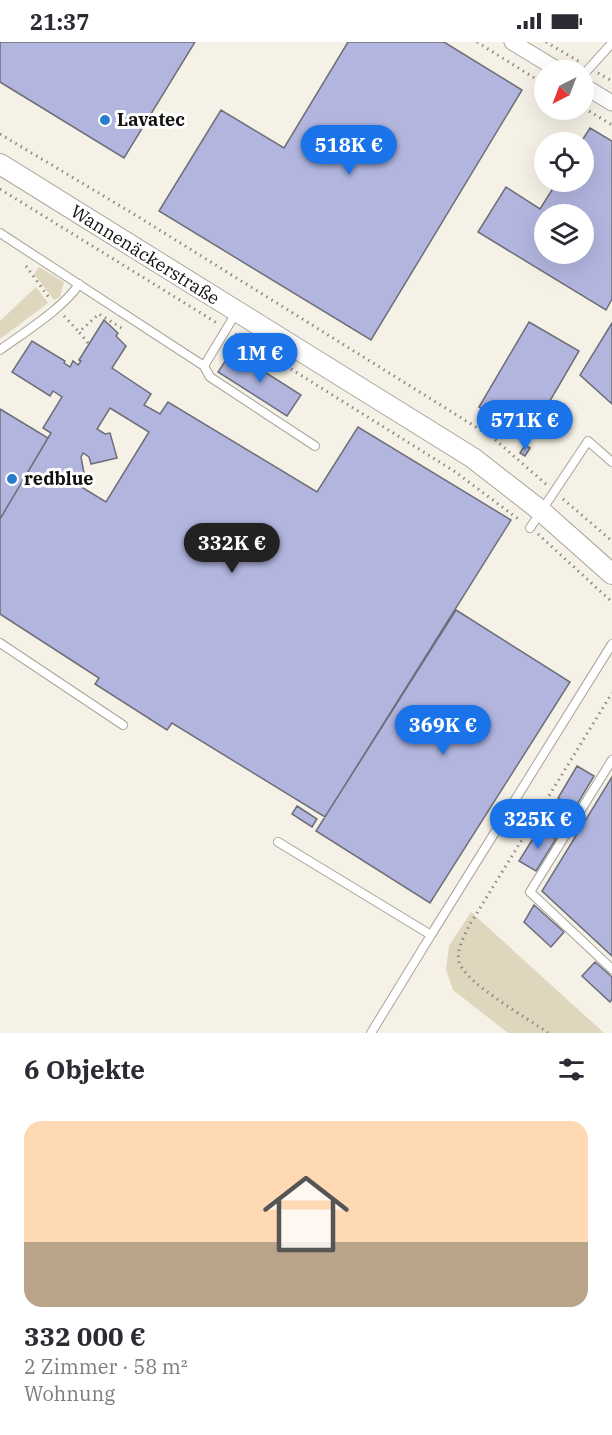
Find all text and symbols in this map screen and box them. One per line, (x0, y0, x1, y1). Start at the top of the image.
text: 21:37 (30, 7, 89, 36)
north arrow (534, 60, 594, 120)
map controls (534, 60, 594, 264)
place label: Lavatec (117, 108, 185, 131)
marker: Lavatec (98, 113, 112, 127)
pin: 518K € (300, 125, 398, 176)
text: 518K € (315, 131, 383, 158)
button: locate (534, 132, 594, 192)
street label: Wannenäckerstraße (67, 199, 224, 310)
button: layers (534, 204, 594, 264)
pin: 1M € (224, 333, 296, 384)
text: 1M € (237, 339, 283, 366)
pin: 571K € (476, 400, 574, 451)
text: 571K € (491, 406, 559, 433)
place label: redblue (24, 467, 94, 490)
marker: redblue (5, 472, 19, 486)
pin: 332K € (183, 523, 281, 574)
text: 332K € (198, 529, 266, 556)
pin: 369K € (394, 705, 492, 756)
text: 369K € (409, 711, 477, 738)
pin: 325K € (489, 799, 587, 850)
text: 325K € (504, 805, 572, 832)
text: 6 Objekte (24, 1052, 145, 1086)
icon: filters (555, 1053, 588, 1086)
icon: home (252, 1160, 360, 1268)
text: 332 000 € (24, 1319, 146, 1353)
text: 2 Zimmer · 58 m² (24, 1353, 188, 1380)
text: Wohnung (24, 1380, 115, 1407)

